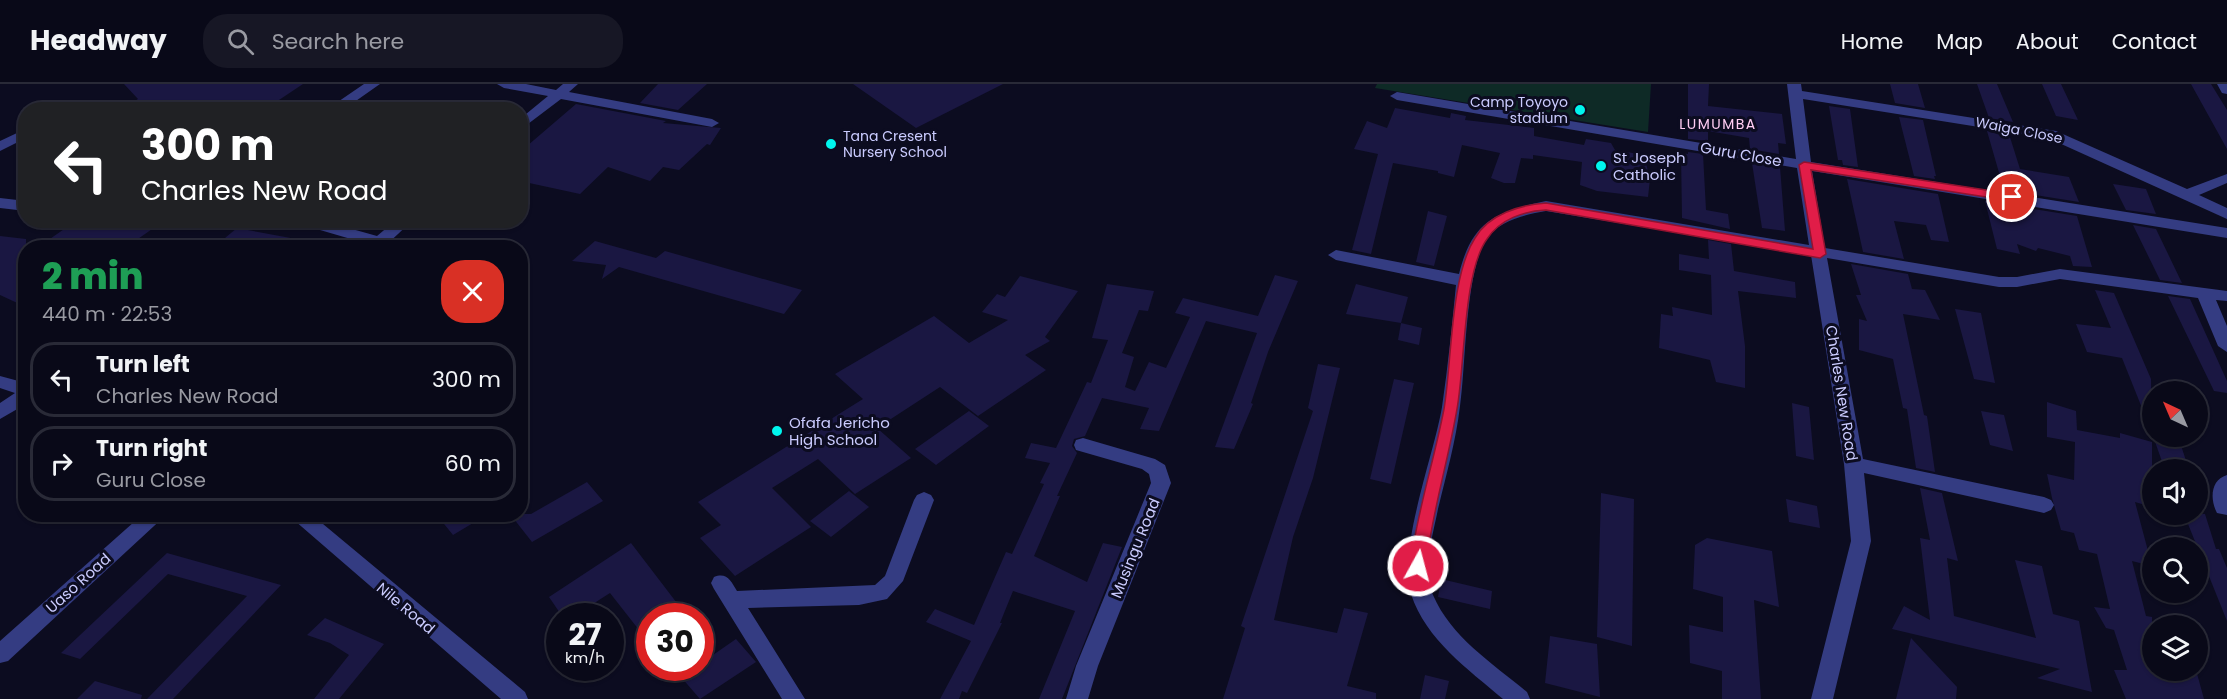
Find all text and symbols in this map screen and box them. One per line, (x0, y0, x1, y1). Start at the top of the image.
search box (203, 14, 623, 68)
text: Headway (30, 21, 167, 60)
icon: search (224, 25, 257, 58)
text: Search here (272, 26, 404, 57)
text: Home (1841, 27, 1903, 56)
text: Map (1936, 27, 1983, 56)
text: About (2016, 27, 2079, 56)
text: Contact (2112, 27, 2197, 56)
place label: Camp Toyoyo stadium (1470, 92, 1568, 128)
marker: Camp Toyoyo stadium (1573, 103, 1587, 117)
street label: Waiga Close (1974, 112, 2065, 148)
district label: LUMUMBA (1679, 114, 1757, 134)
text: 300 m (141, 116, 275, 175)
icon: left (42, 126, 120, 204)
place label: Tana Cresent Nursery School (843, 126, 947, 162)
street label: Guru Close (1699, 136, 1783, 172)
marker: Tana Cresent Nursery School (824, 137, 838, 151)
place label: St Joseph Catholic (1613, 147, 1686, 185)
marker: St Joseph Catholic (1594, 159, 1608, 173)
pin (1986, 171, 2037, 222)
text: Charles New Road (141, 172, 387, 209)
icon: arrive (1995, 180, 2028, 213)
text: 2 min (42, 251, 144, 302)
button: close (441, 260, 504, 323)
text: 440 m · 22:53 (42, 300, 172, 328)
street label: Charles New Road (1821, 324, 1863, 462)
text: Turn left (96, 349, 190, 380)
icon: left (45, 363, 78, 396)
text: 300 m (432, 364, 501, 395)
north arrow (2142, 381, 2208, 447)
map controls (2142, 381, 2208, 681)
text: Charles New Road (96, 382, 279, 410)
place label: Ofafa Jericho High School (789, 412, 890, 450)
marker: Ofafa Jericho High School (770, 424, 784, 438)
text: Turn right (96, 433, 207, 464)
icon: right (45, 447, 78, 480)
text: 60 m (445, 448, 501, 479)
button: sound (2142, 459, 2208, 525)
text: Guru Close (96, 466, 206, 494)
street label: Musingu Road (1105, 495, 1165, 601)
position arrow (1386, 534, 1450, 598)
button: search (2142, 537, 2208, 603)
street label: Uaso Road (41, 548, 115, 618)
street label: Nile Road (372, 577, 440, 639)
speed limit sign: 30 (636, 603, 714, 681)
text: 27 (568, 613, 602, 656)
button: layers (2142, 615, 2208, 681)
text: km/h (565, 647, 605, 668)

